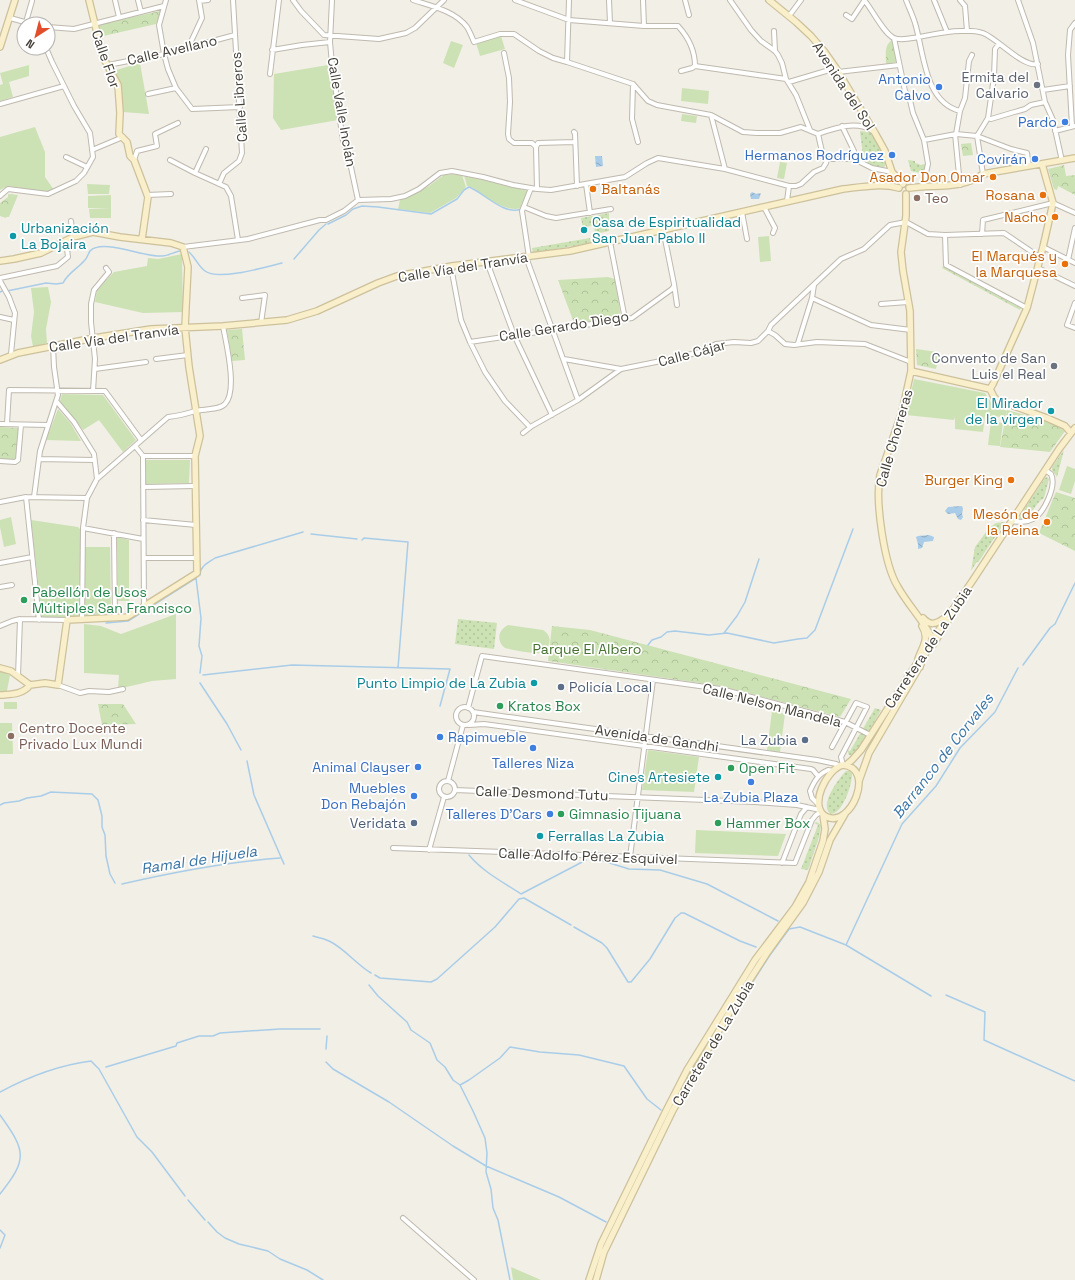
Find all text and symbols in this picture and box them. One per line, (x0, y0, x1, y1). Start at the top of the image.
north arrow (16, 16, 56, 56)
street label: Calle Flor (88, 27, 124, 91)
street label: Calle Avellano (125, 31, 219, 69)
text: N (23, 36, 37, 52)
street label: Avenida del Sol (809, 38, 879, 134)
street label: Calle Libreros (227, 51, 251, 143)
street label: Calle Valle Inclán (323, 56, 361, 168)
place label: Ermita del Calvario (962, 68, 1029, 102)
place label: Antonio Calvo (878, 70, 931, 104)
marker: Ermita del Calvario (1032, 80, 1042, 90)
marker: Antonio Calvo (934, 82, 944, 92)
place label: Pardo (1018, 113, 1057, 131)
marker: Pardo (1060, 117, 1070, 127)
place label: Hermanos Rodríguez (745, 146, 884, 164)
marker: Hermanos Rodríguez (887, 150, 897, 160)
place label: Covirán (977, 150, 1027, 168)
marker: Covirán (1030, 154, 1040, 164)
place label: Asador Don Omar (870, 168, 985, 186)
marker: Asador Don Omar (988, 172, 998, 182)
place label: Baltanás (601, 180, 660, 198)
marker: Baltanás (588, 184, 598, 194)
place label: Rosana (986, 186, 1035, 204)
place label: Teo (925, 189, 949, 207)
marker: Rosana (1038, 190, 1048, 200)
marker: Teo (912, 193, 922, 203)
place label: Nacho (1004, 208, 1047, 226)
marker: Nacho (1050, 212, 1060, 222)
place label: Casa de Espiritualidad San Juan Pablo II (592, 213, 741, 247)
place label: Urbanización La Bojaira (21, 219, 109, 253)
marker: Casa de Espiritualidad San Juan Pablo II (579, 225, 589, 235)
marker: Urbanización La Bojaira (8, 231, 18, 241)
place label: El Marqués y la Marquesa (971, 247, 1057, 281)
street label: Calle Vía del Tranvía (397, 248, 529, 286)
marker: El Marqués y la Marquesa (1060, 259, 1070, 269)
street label: Calle Gerardo Diego (498, 307, 630, 345)
street label: Calle Vía del Tranvía (48, 320, 180, 356)
street label: Calle Cájar (656, 335, 728, 371)
place label: Convento de San Luis el Real (932, 349, 1046, 383)
marker: Convento de San Luis el Real (1049, 361, 1059, 371)
street label: Calle Chorreras (871, 387, 917, 489)
place label: El Mirador de la virgen (965, 394, 1043, 428)
marker: El Mirador de la virgen (1046, 406, 1056, 416)
place label: Burger King (924, 471, 1003, 489)
marker: Burger King (1006, 475, 1016, 485)
place label: Mesón de la Reina (973, 505, 1039, 539)
marker: Mesón de la Reina (1042, 517, 1052, 527)
street label: Carretera de La Zubia (880, 582, 976, 712)
place label: Pabellón de Usos Múltiples San Francisco (32, 583, 192, 617)
marker: Pabellón de Usos Múltiples San Francisco (19, 595, 29, 605)
park label: Parque El Albero (533, 640, 641, 658)
place label: Punto Limpio de La Zubia (357, 674, 526, 692)
marker: Punto Limpio de La Zubia (529, 678, 539, 688)
place label: Policía Local (569, 678, 652, 696)
street label: Calle Nelson Mandela (701, 679, 843, 731)
marker: Policía Local (556, 682, 566, 692)
water label: Barranco de Corvales (888, 689, 998, 822)
place label: Kratos Box (508, 697, 581, 715)
marker: Kratos Box (495, 701, 505, 711)
place label: Centro Docente Privado Lux Mundi (19, 719, 142, 753)
street label: Avenida de Gandhi (594, 720, 720, 756)
place label: Rapimueble (448, 728, 527, 746)
marker: Centro Docente Privado Lux Mundi (6, 731, 16, 741)
place label: La Zubia (741, 731, 797, 749)
marker: Rapimueble (435, 732, 445, 742)
marker: La Zubia (800, 735, 810, 745)
marker: Talleres Niza (528, 743, 538, 753)
place label: Talleres Niza (492, 754, 574, 772)
place label: Animal Clayser (312, 758, 410, 776)
place label: Open Fit (739, 759, 795, 777)
marker: Animal Clayser (413, 762, 423, 772)
marker: Open Fit (726, 763, 736, 773)
place label: Cines Artesiete (608, 768, 710, 786)
marker: Cines Artesiete (713, 772, 723, 782)
marker: La Zubia Plaza (746, 777, 756, 787)
place label: Muebles Don Rebajón (321, 779, 406, 813)
street label: Calle Desmond Tutu (475, 782, 609, 804)
place label: La Zubia Plaza (703, 788, 799, 806)
marker: Muebles Don Rebajón (409, 791, 419, 801)
place label: Talleres D'Cars (445, 805, 542, 823)
place label: Gimnasio Tijuana (569, 805, 681, 823)
marker: Talleres D'Cars (545, 809, 555, 819)
marker: Gimnasio Tijuana (556, 809, 566, 819)
place label: Veridata (350, 814, 406, 832)
place label: Hammer Box (726, 814, 810, 832)
marker: Veridata (409, 818, 419, 828)
marker: Hammer Box (713, 818, 723, 828)
place label: Ferrallas La Zubia (548, 827, 664, 845)
marker: Ferrallas La Zubia (535, 831, 545, 841)
water label: Ramal de Hijuela (140, 841, 259, 878)
street label: Calle Adolfo Pérez Esquivel (498, 844, 678, 868)
street label: Carretera de La Zubia (668, 977, 758, 1109)

